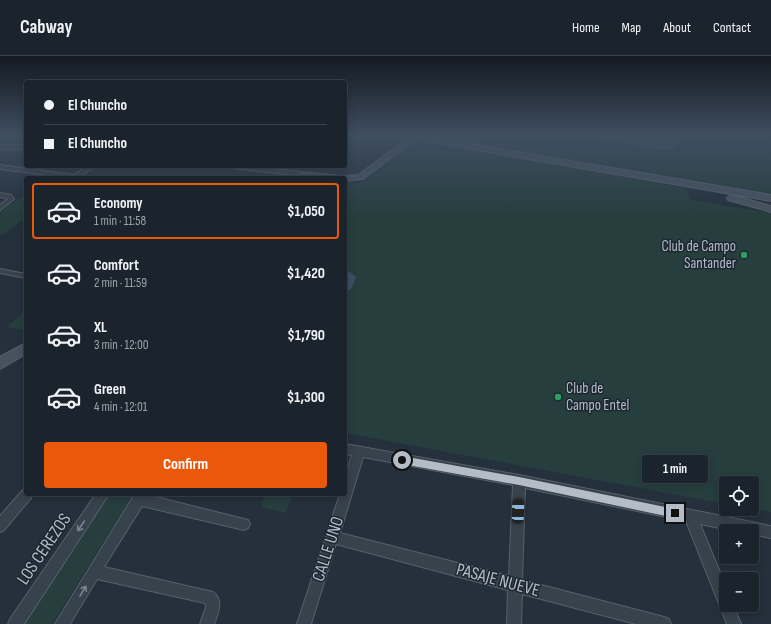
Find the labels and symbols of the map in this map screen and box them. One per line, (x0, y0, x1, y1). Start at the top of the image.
place label: Club de Campo Santander (662, 237, 737, 273)
marker: Club de Campo Santander (739, 250, 749, 260)
place label: Club de Campo Entel (566, 379, 629, 415)
marker: Club de Campo Entel (553, 392, 563, 402)
route start (393, 451, 411, 469)
callout: 1 min (642, 455, 708, 483)
car (512, 499, 524, 523)
route end (666, 504, 684, 522)
street label: LOS CEREZOS (13, 509, 76, 589)
street label: CALLE UNO (308, 514, 348, 584)
one-way arrow (77, 521, 85, 532)
street label: PASAJE NUEVE (454, 559, 542, 601)
one-way arrow (79, 585, 87, 597)

